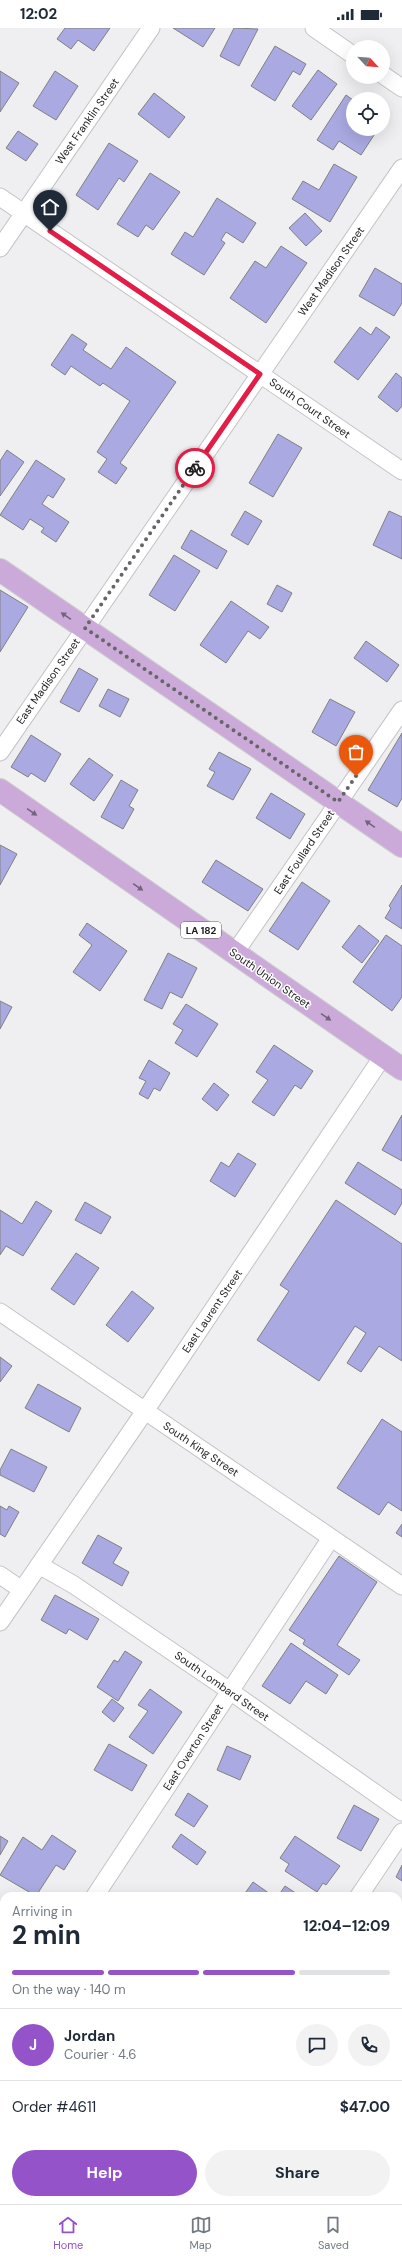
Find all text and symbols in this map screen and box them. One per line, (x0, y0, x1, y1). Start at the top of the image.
text: 12:02 (20, 4, 57, 24)
north arrow (346, 40, 390, 84)
map controls (346, 40, 390, 136)
street label: West Franklin Street (52, 75, 122, 167)
button: locate (346, 92, 390, 136)
pin (33, 190, 67, 231)
icon: home (39, 196, 61, 218)
street label: West Madison Street (295, 224, 367, 318)
street label: South Court Street (267, 375, 353, 441)
courier (175, 448, 215, 488)
icon: bike (184, 457, 206, 479)
one-way arrow (61, 612, 72, 620)
street label: East Madison Street (13, 635, 83, 727)
pin (339, 735, 373, 776)
icon: bag (345, 741, 367, 763)
street label: East Foullard Street (271, 807, 337, 897)
one-way arrow (27, 808, 37, 816)
one-way arrow (365, 820, 375, 828)
one-way arrow (133, 883, 144, 891)
road number: LA 182 (181, 922, 221, 938)
street label: South Union Street (227, 945, 313, 1011)
one-way arrow (320, 1013, 331, 1021)
street label: East Laurent Street (179, 1267, 245, 1355)
street label: South King Street (160, 1418, 242, 1480)
street label: South Lombard Street (172, 1648, 272, 1724)
street label: East Overton Street (160, 1701, 226, 1793)
text: Arriving in (12, 1903, 72, 1920)
text: 12:04–12:09 (303, 1916, 390, 1936)
text: 2 min (12, 1918, 81, 1952)
text: On the way · 140 m (12, 1981, 126, 1998)
button: chat (296, 2024, 338, 2066)
button: phone (348, 2024, 390, 2066)
text: Jordan (64, 2026, 115, 2046)
text: J (29, 2035, 37, 2055)
text: Courier · 4.6 (64, 2046, 136, 2063)
text: Order #4611 (12, 2097, 96, 2117)
text: $47.00 (340, 2097, 390, 2117)
button: Help (12, 2150, 197, 2196)
button: Share (205, 2150, 390, 2196)
tab: Home (53, 2214, 83, 2252)
tab: Map (190, 2214, 212, 2252)
tab: Saved (318, 2214, 349, 2252)

